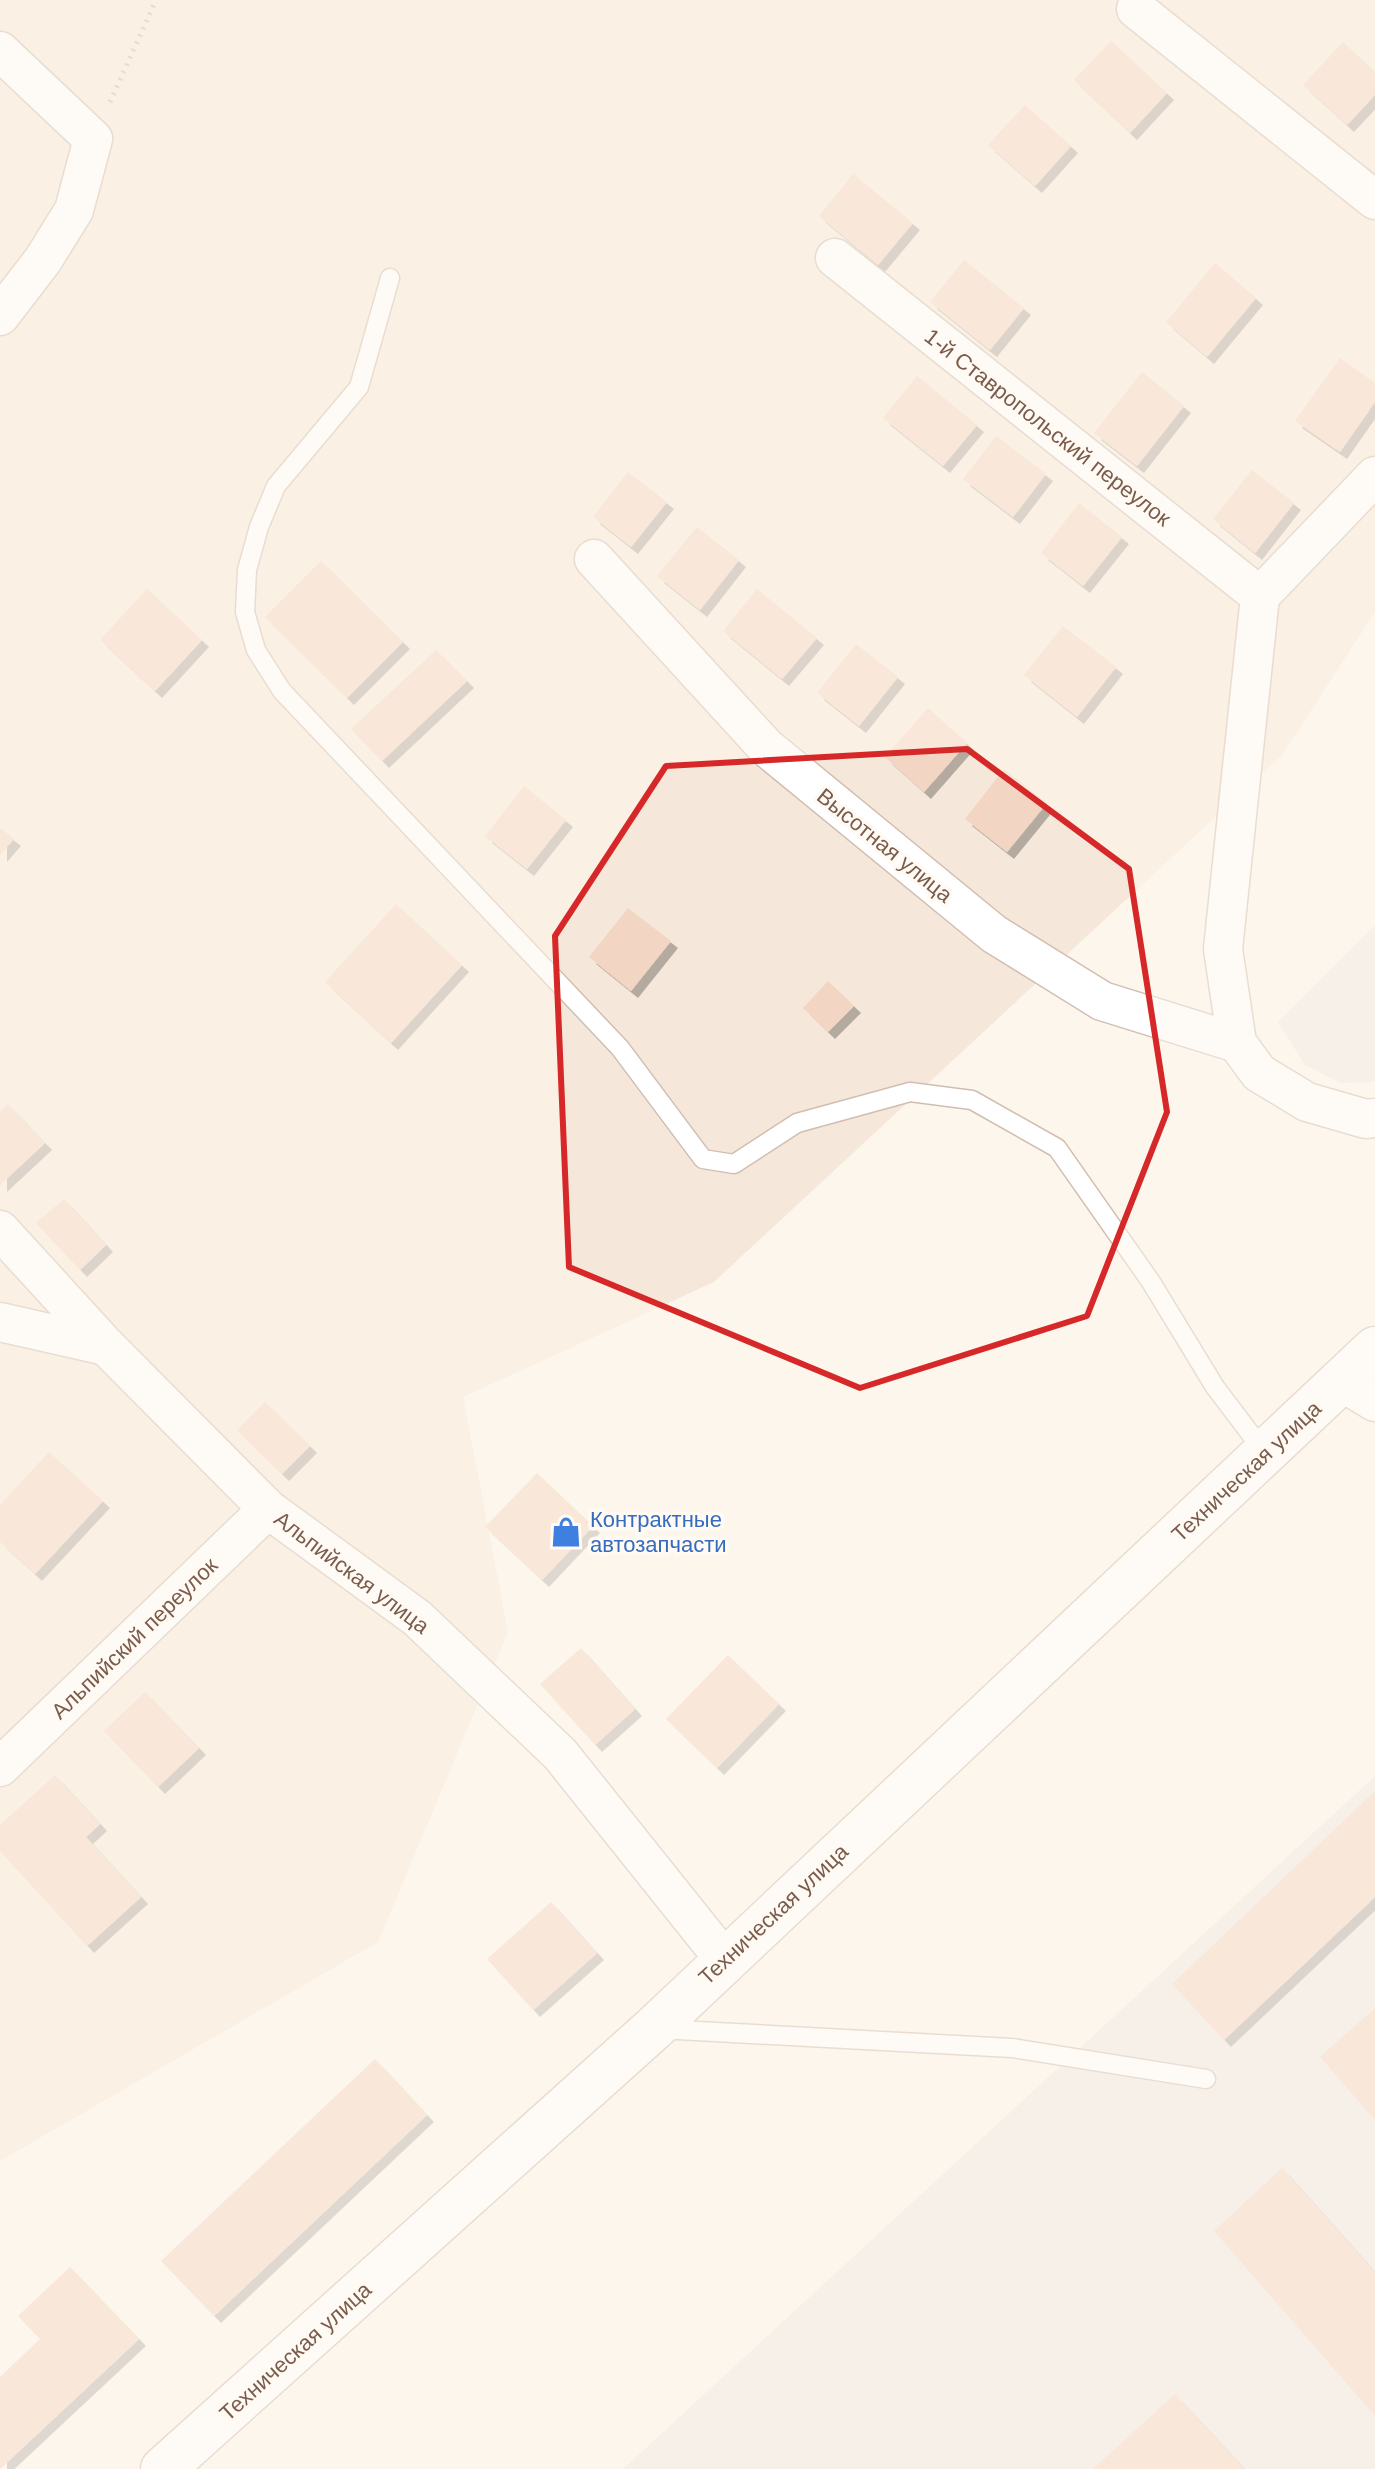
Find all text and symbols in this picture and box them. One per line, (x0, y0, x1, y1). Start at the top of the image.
street label: 1-й Ставропольский переулок (920, 324, 1176, 531)
street label: Высотная улица (812, 783, 958, 908)
street label: Техническая улица (1167, 1395, 1327, 1547)
street label: Альпийская улица (269, 1506, 435, 1639)
place label: Контрактные автозапчасти (590, 1507, 727, 1557)
shop icon: Контрактные автозапчасти (549, 1515, 583, 1549)
street label: Альпийский переулок (46, 1552, 223, 1724)
street label: Техническая улица (694, 1838, 854, 1990)
street label: Техническая улица (215, 2276, 377, 2426)

